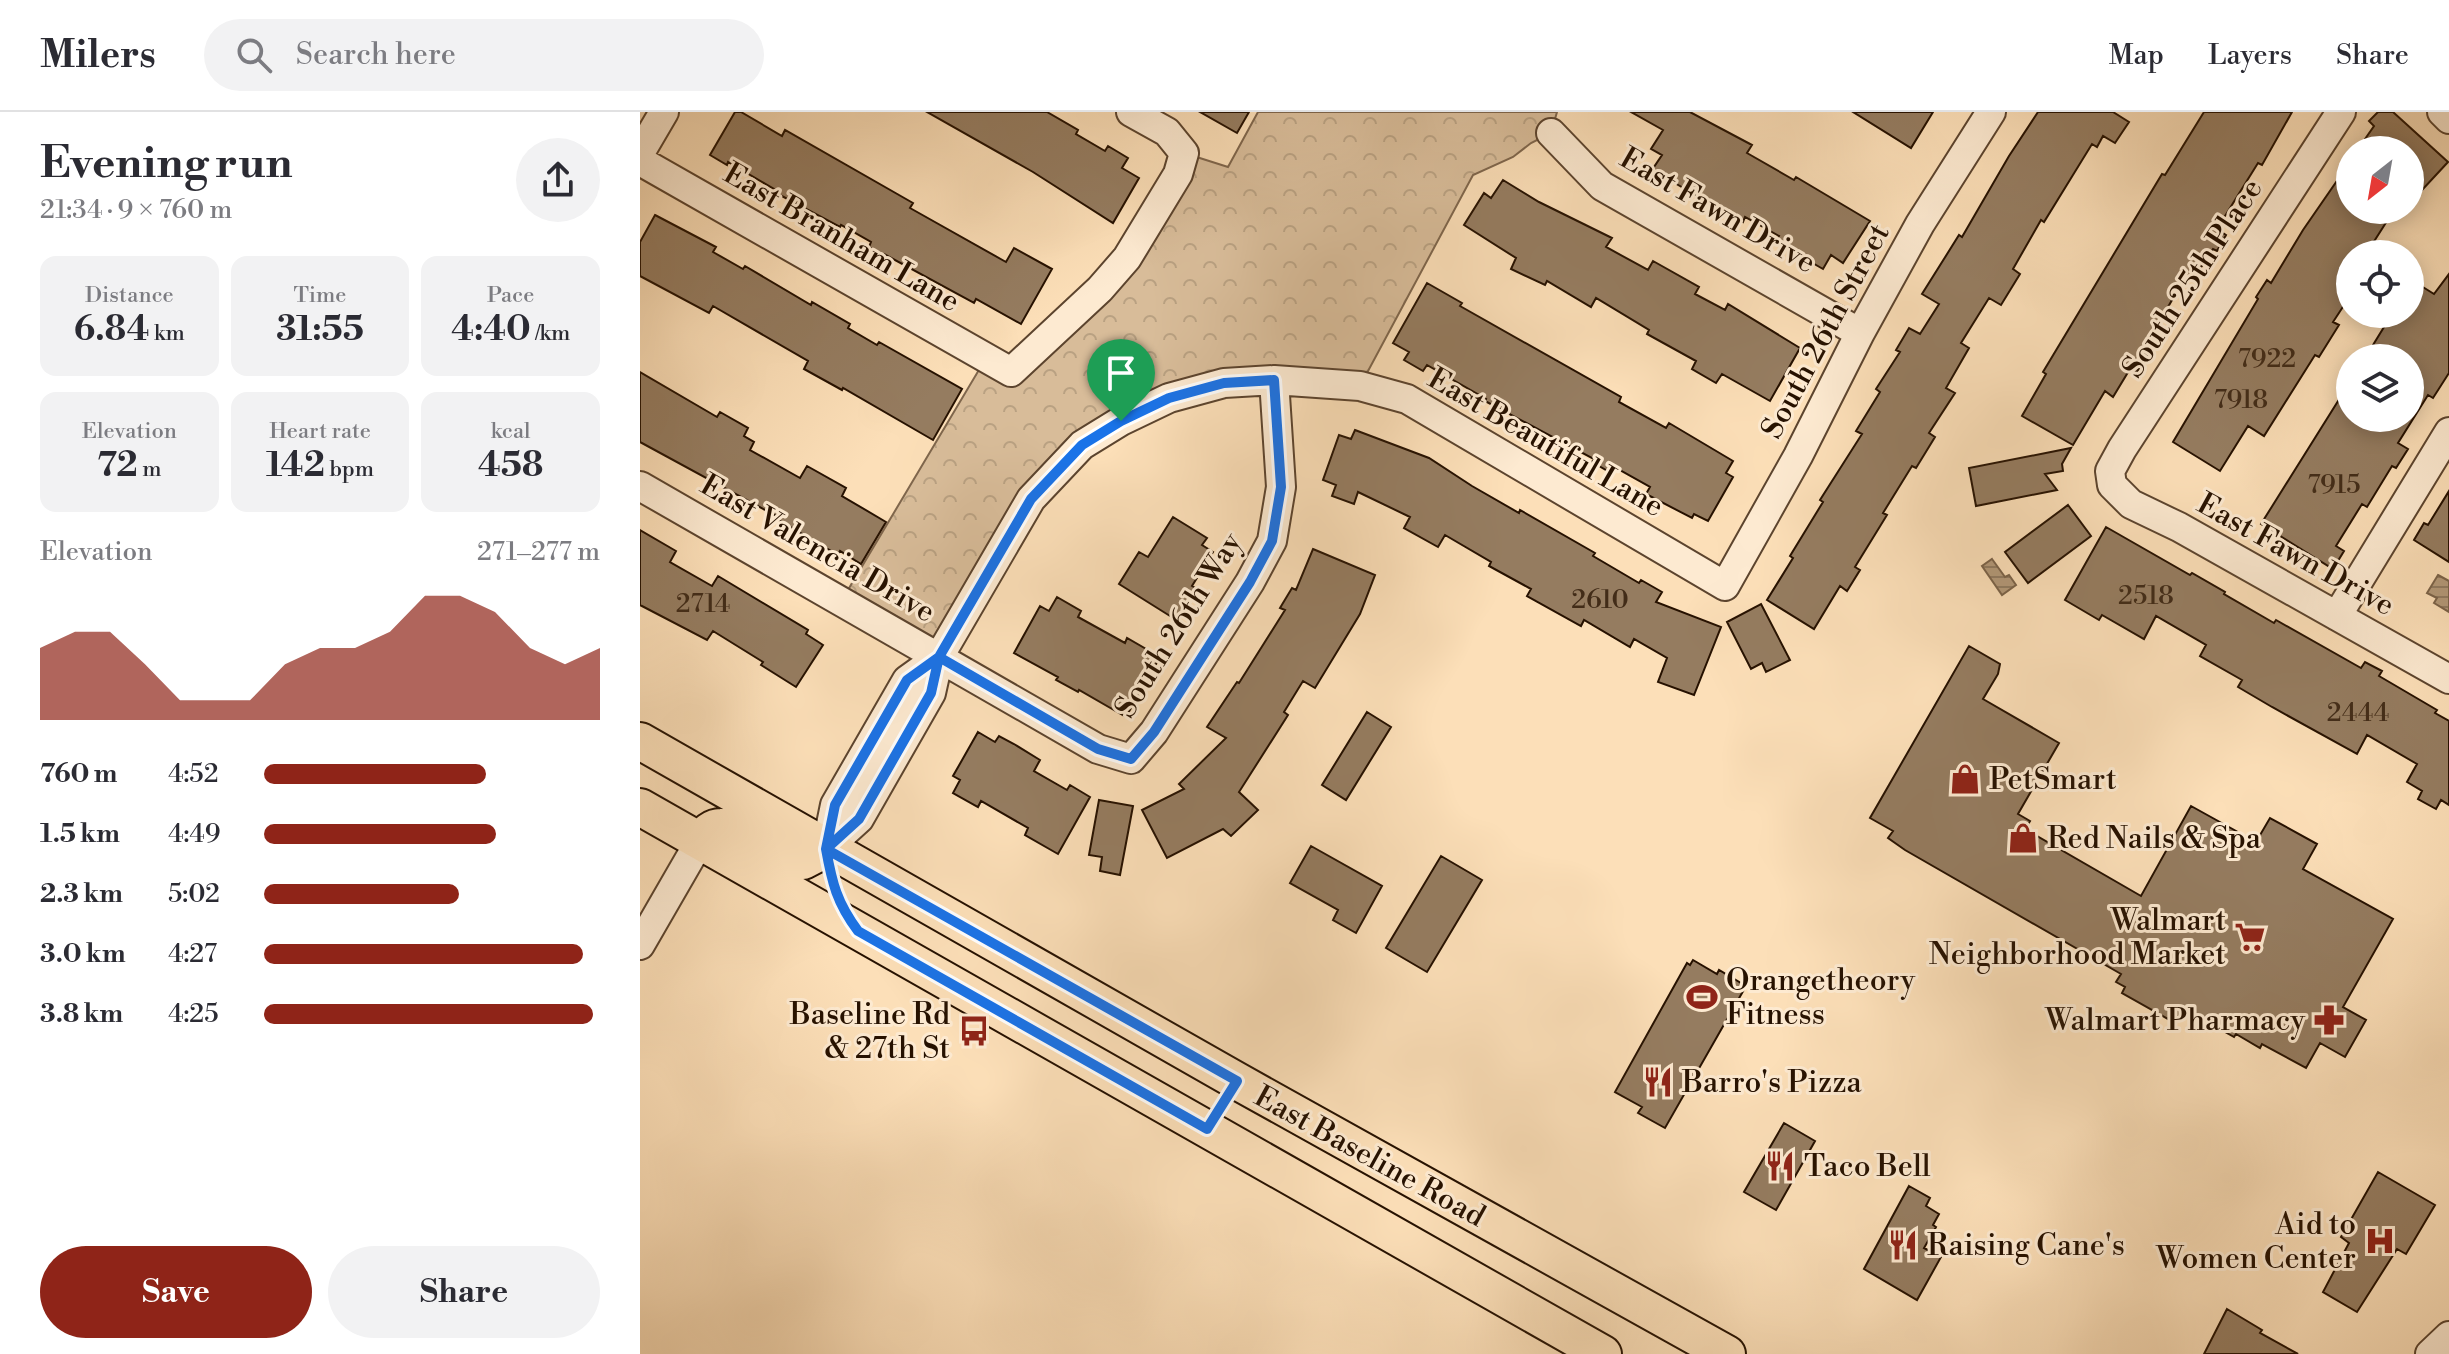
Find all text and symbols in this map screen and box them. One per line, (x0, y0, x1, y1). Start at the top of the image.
search box (204, 19, 764, 91)
text: Milers (40, 32, 156, 79)
icon: search (232, 33, 276, 77)
text: Search here (296, 36, 456, 74)
text: Map (2109, 38, 2164, 73)
text: Layers (2208, 38, 2292, 73)
text: Share (2336, 38, 2409, 73)
text: Evening run (40, 136, 293, 191)
north arrow (2336, 136, 2424, 224)
map controls (2336, 136, 2424, 432)
button: share (516, 138, 600, 222)
street label: East Fawn Drive (1613, 139, 1822, 282)
street label: East Branham Lane (717, 155, 966, 321)
street label: South 25th Place (2114, 172, 2271, 385)
text: 21:34 · 9 × 760 m (40, 194, 232, 226)
street label: South 26th Street (1753, 217, 1899, 445)
button: locate (2336, 240, 2424, 328)
text: Distance (85, 282, 174, 309)
text: Time (294, 282, 346, 309)
text: Pace (487, 282, 534, 309)
text: 6.84 (74, 309, 150, 351)
text: 31:55 (276, 309, 364, 351)
text: 4:40 (451, 309, 531, 351)
text: km (150, 320, 185, 347)
text: /km (531, 320, 570, 347)
pin (1087, 339, 1155, 421)
house number: 7922 (2238, 343, 2296, 375)
button: layers (2336, 344, 2424, 432)
icon: arrive (1099, 351, 1143, 395)
street label: East Beautiful Lane (1421, 360, 1670, 526)
house number: 7918 (2214, 384, 2268, 416)
text: Elevation (82, 418, 177, 445)
text: Heart rate (269, 418, 371, 445)
text: kcal (491, 418, 531, 445)
text: 72 (97, 445, 138, 487)
text: 142 (266, 445, 325, 487)
text: 458 (478, 445, 543, 487)
text: m (138, 456, 162, 483)
text: bpm (325, 456, 374, 483)
street label: East Valencia Drive (693, 466, 942, 632)
house number: 7915 (2307, 469, 2361, 501)
street label: East Fawn Drive (2190, 485, 2401, 625)
street label: South 26th Way (1107, 525, 1251, 725)
text: Elevation (40, 536, 153, 568)
text: 271–277 m (477, 536, 600, 568)
house number: 2518 (2118, 580, 2174, 612)
house number: 2610 (1571, 584, 1629, 616)
house number: 2714 (676, 588, 730, 620)
house number: 2444 (2327, 697, 2389, 729)
text: 760 m (40, 758, 117, 790)
text: 4:52 (168, 758, 219, 790)
place label: PetSmart (1989, 761, 2117, 799)
shop icon: PetSmart (1948, 762, 1982, 796)
text: 1.5 km (40, 818, 120, 850)
text: 4:49 (168, 818, 221, 850)
place label: Red Nails & Spa (2047, 820, 2262, 858)
shop icon: Red Nails & Spa (2006, 821, 2040, 855)
text: 2.3 km (40, 878, 123, 910)
text: 5:02 (168, 878, 220, 910)
place label: Walmart Neighborhood Market (1929, 902, 2226, 974)
supermarket icon: Walmart Neighborhood Market (2233, 920, 2267, 954)
text: 3.0 km (40, 938, 126, 970)
text: 4:27 (168, 938, 217, 970)
place label: Orangetheory Fitness (1726, 962, 1916, 1034)
sports icon: Orangetheory Fitness (1685, 980, 1719, 1014)
place label: Baseline Rd & 27th St (789, 996, 950, 1068)
text: 3.8 km (40, 998, 123, 1030)
text: 4:25 (168, 998, 219, 1030)
place label: Walmart Pharmacy (2044, 1002, 2305, 1040)
pharmacy icon: Walmart Pharmacy (2312, 1003, 2346, 1037)
bus stop icon: Baseline Rd & 27th St (957, 1014, 991, 1048)
place label: Barro's Pizza (1681, 1064, 1863, 1102)
restaurant icon: Barro's Pizza (1641, 1065, 1675, 1099)
street label: East Baseline Road (1247, 1078, 1492, 1236)
place label: Taco Bell (1804, 1148, 1931, 1186)
restaurant icon: Taco Bell (1763, 1149, 1797, 1183)
place label: Aid to Women Center (2155, 1206, 2356, 1278)
hospital icon: Aid to Women Center (2363, 1224, 2397, 1258)
place label: Raising Cane's (1927, 1227, 2125, 1265)
restaurant icon: Raising Cane's (1886, 1228, 1920, 1262)
button: Save (40, 1246, 312, 1338)
button: Share (328, 1246, 600, 1338)

